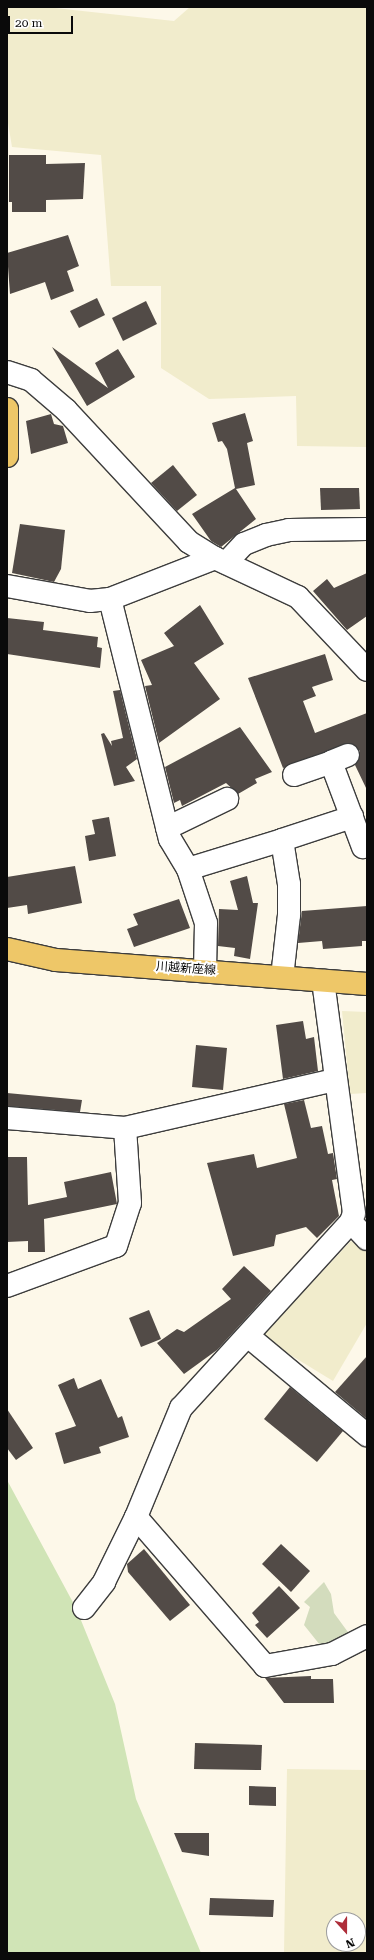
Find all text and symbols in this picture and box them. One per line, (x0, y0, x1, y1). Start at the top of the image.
scale bar (10, 8, 75, 34)
text: 20 m (15, 16, 42, 30)
street label: 川越新座線 (156, 960, 216, 978)
north arrow (326, 1912, 366, 1952)
text: N (344, 1935, 356, 1950)

